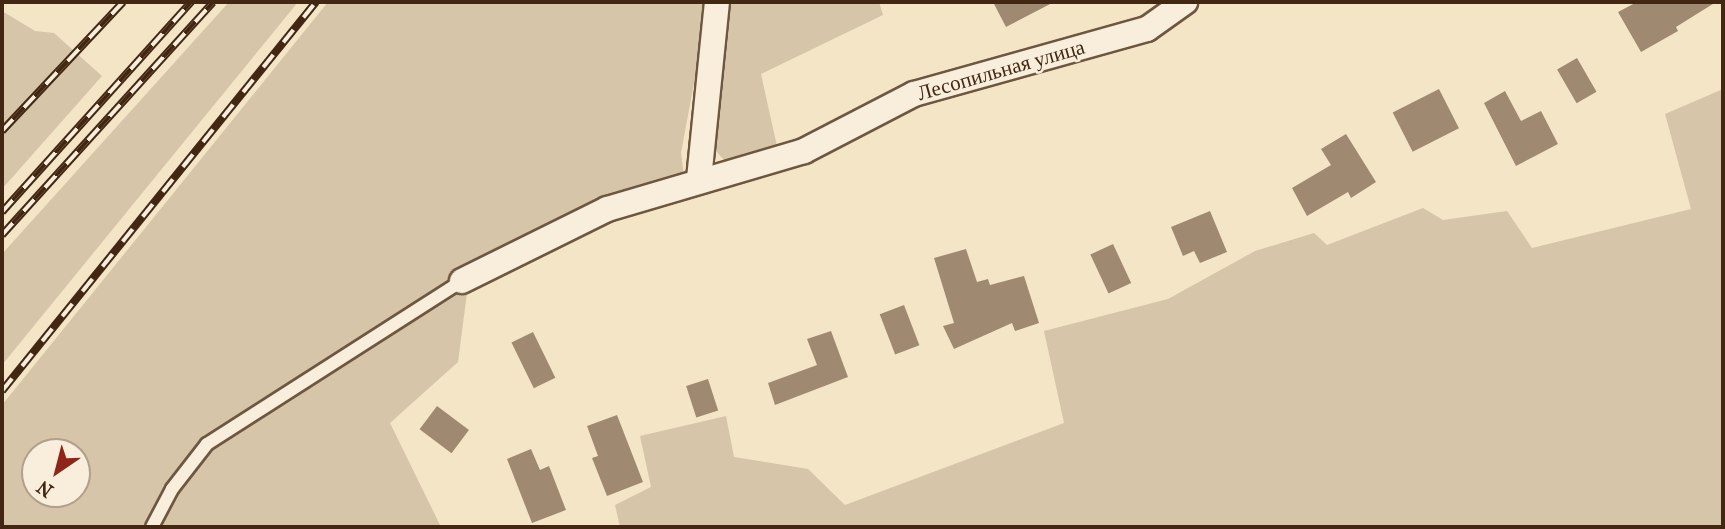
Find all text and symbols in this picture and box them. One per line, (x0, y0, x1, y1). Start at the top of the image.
street label: Лесопильная улица (914, 34, 1088, 106)
north arrow (21, 438, 91, 508)
text: N (33, 475, 57, 502)

